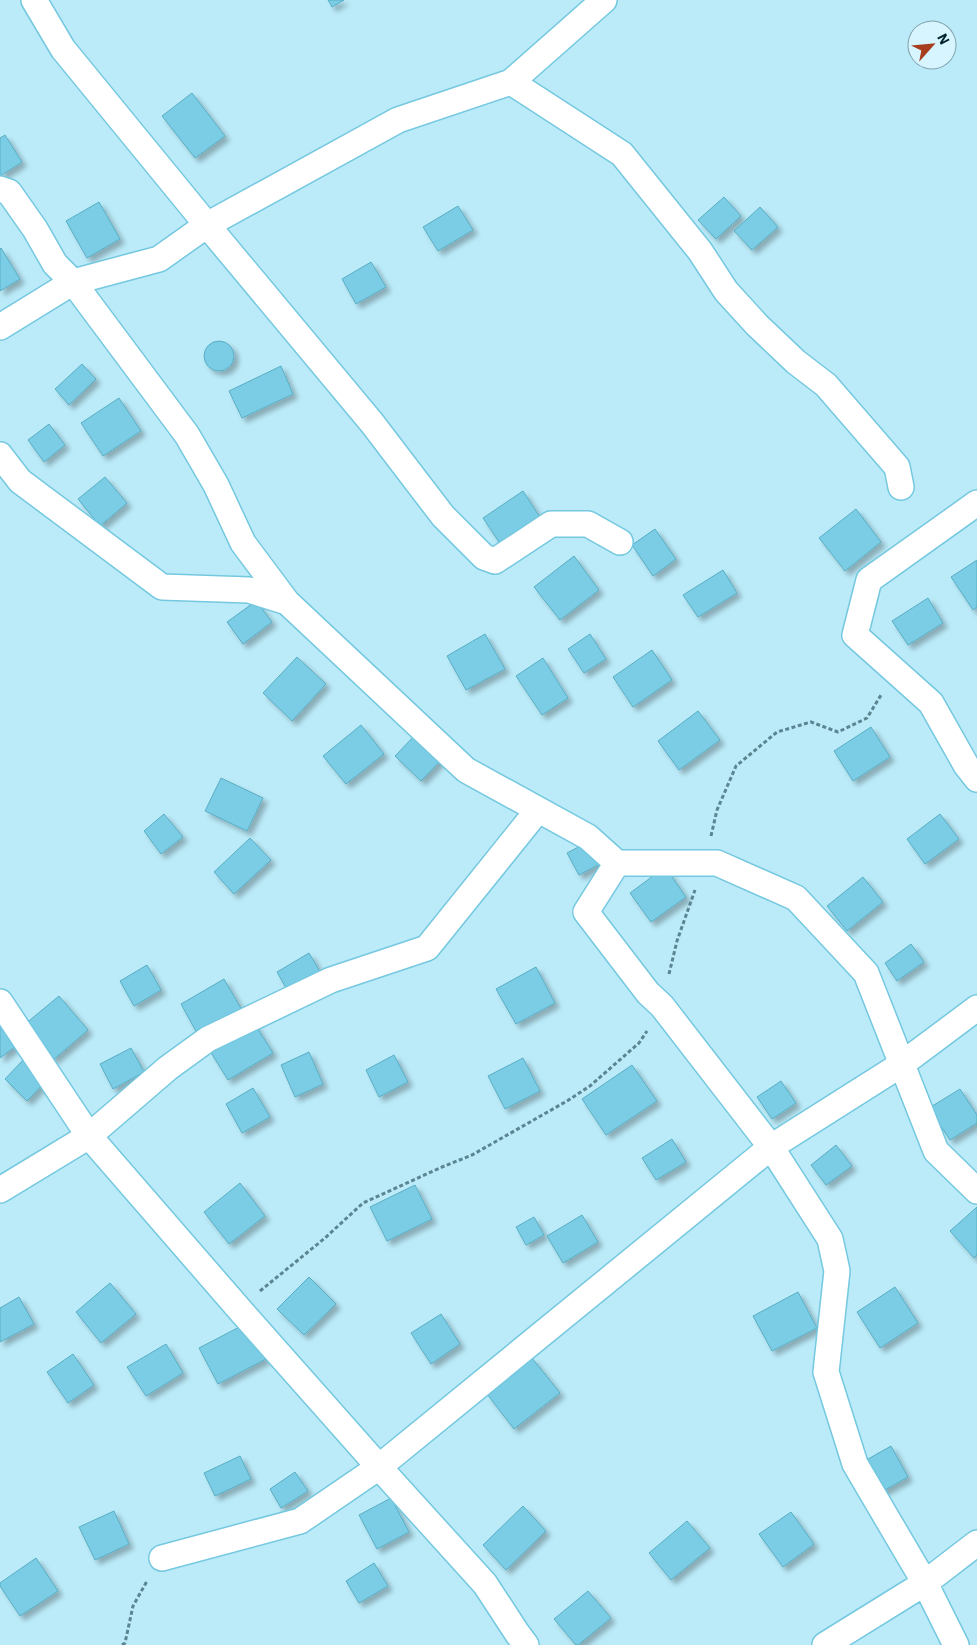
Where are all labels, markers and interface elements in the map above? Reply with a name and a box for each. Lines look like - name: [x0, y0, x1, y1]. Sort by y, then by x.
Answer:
- north arrow: [907, 20, 957, 70]
- text: N: [933, 30, 954, 48]

